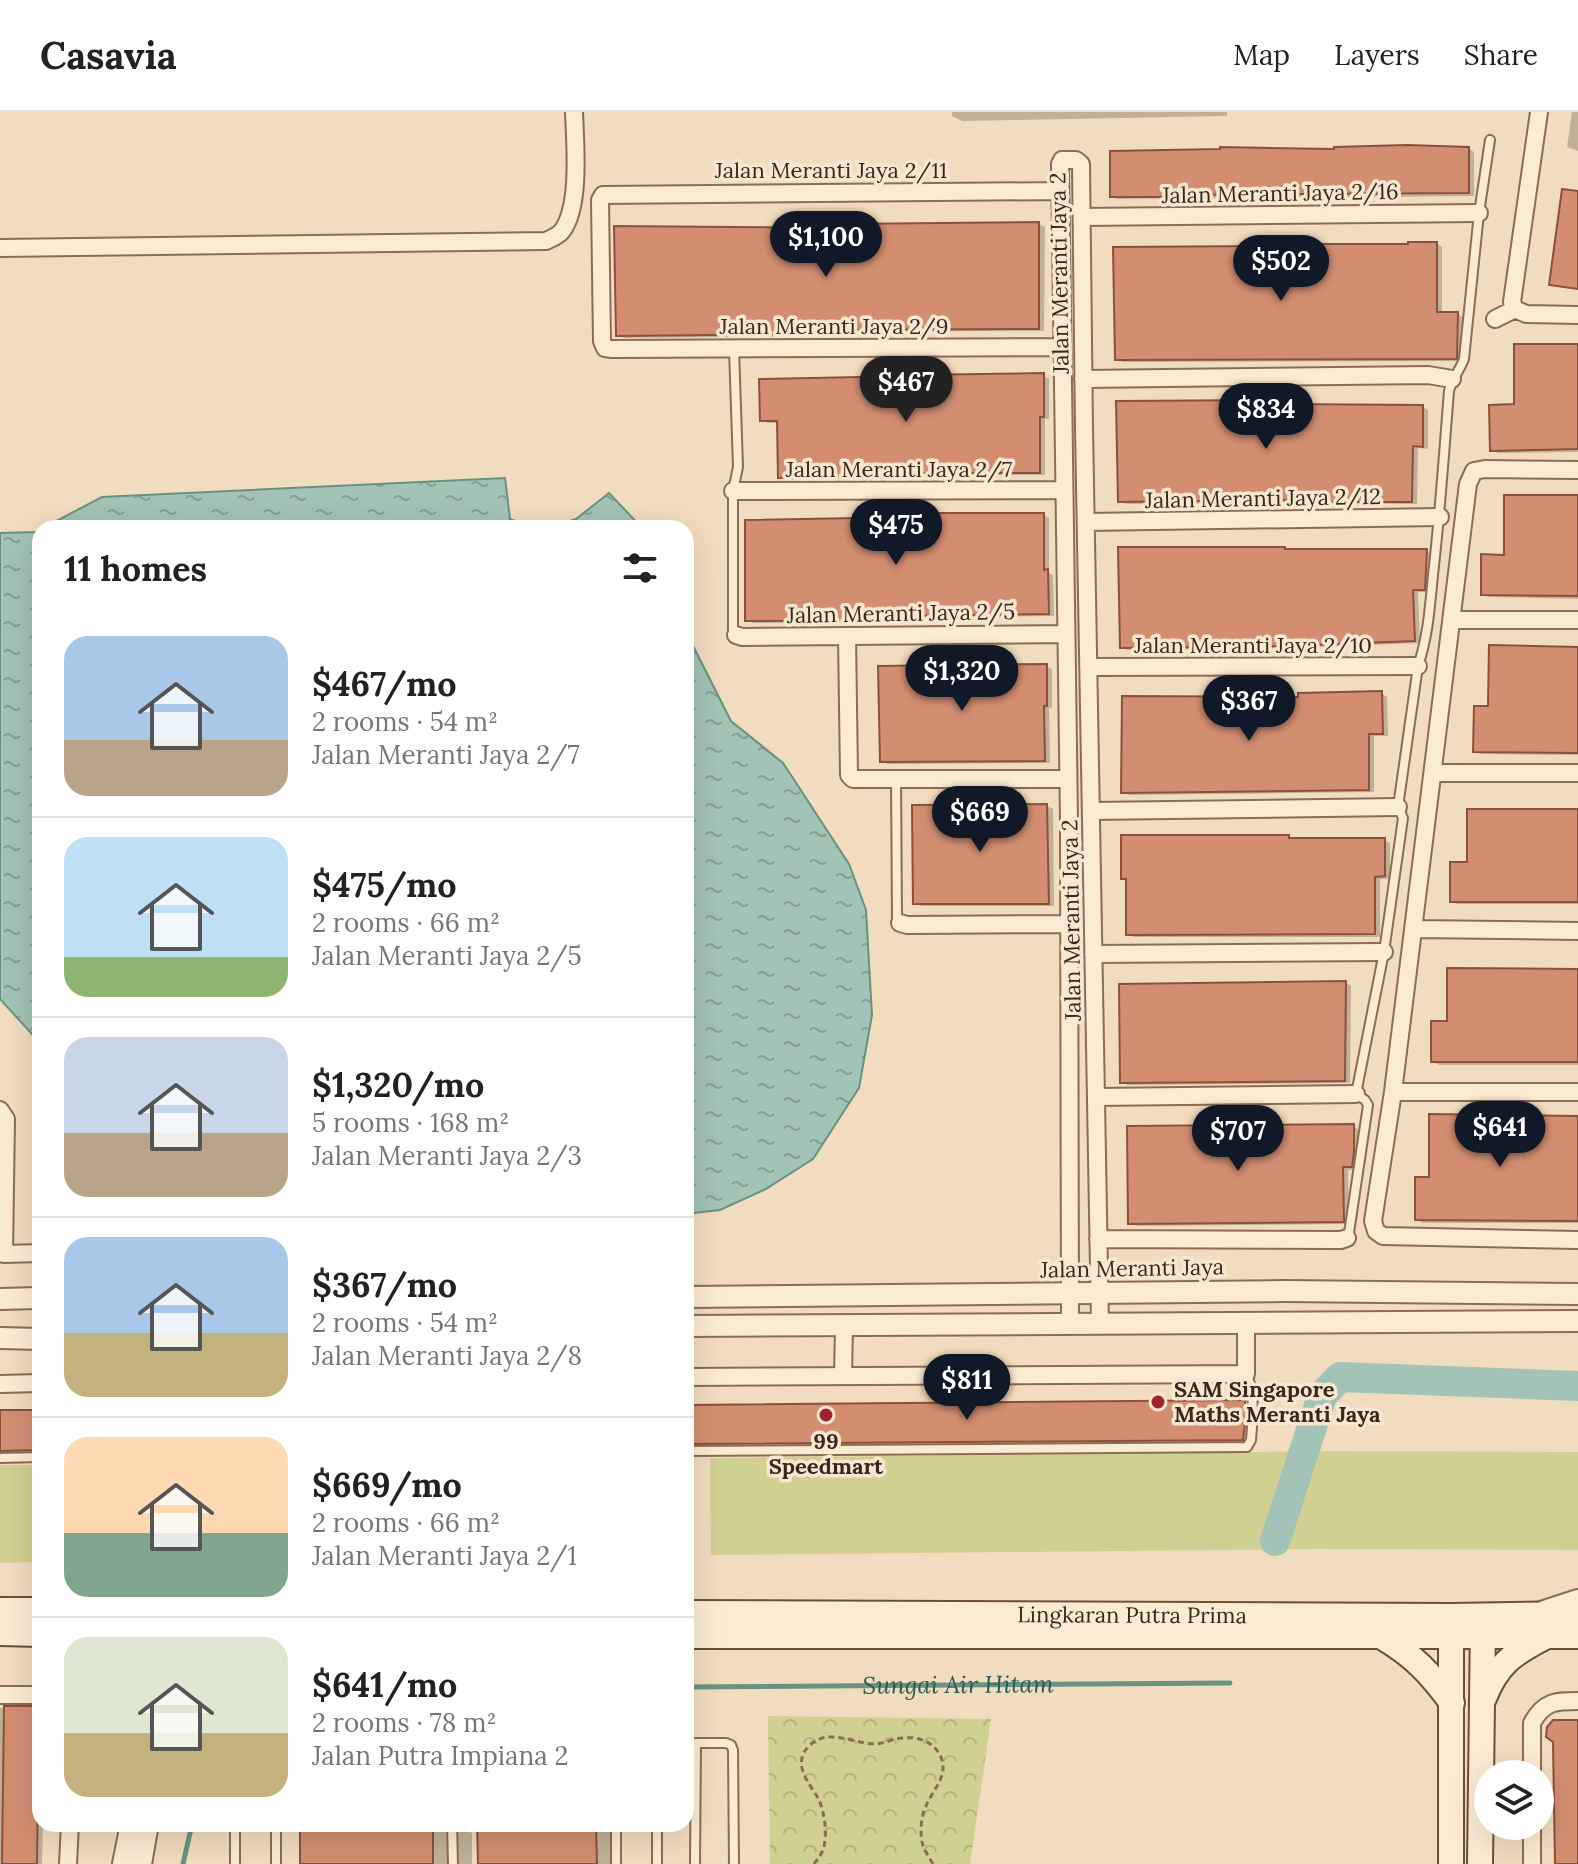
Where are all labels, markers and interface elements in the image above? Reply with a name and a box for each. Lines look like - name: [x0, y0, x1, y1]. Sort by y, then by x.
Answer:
- text: Casavia: [40, 31, 177, 79]
- text: Map: [1233, 37, 1290, 73]
- text: Layers: [1334, 37, 1420, 73]
- text: Share: [1464, 37, 1538, 73]
- street label: Jalan Meranti Jaya 2/11: [714, 156, 947, 184]
- street label: Jalan Meranti Jaya 2: [1043, 172, 1075, 375]
- street label: Jalan Meranti Jaya 2/16: [1160, 177, 1399, 209]
- pin: $1,100: [761, 211, 891, 279]
- text: $1,100: [788, 220, 864, 253]
- pin: $502: [1234, 235, 1328, 303]
- text: $502: [1251, 244, 1311, 277]
- street label: Jalan Meranti Jaya 2/9: [719, 312, 949, 340]
- pin: $467: [859, 356, 953, 424]
- text: $467: [878, 365, 934, 398]
- pin: $834: [1219, 383, 1313, 451]
- text: $834: [1237, 392, 1295, 425]
- street label: Jalan Meranti Jaya 2/7: [785, 455, 1012, 483]
- street label: Jalan Meranti Jaya 2/12: [1144, 482, 1381, 514]
- pin: $475: [849, 499, 943, 567]
- text: $475: [868, 508, 924, 541]
- icon: filters: [618, 546, 662, 590]
- text: 11 homes: [64, 547, 207, 590]
- street label: Jalan Meranti Jaya 2/5: [786, 597, 1015, 629]
- street label: Jalan Meranti Jaya 2/10: [1133, 631, 1372, 659]
- pin: $1,320: [897, 645, 1027, 713]
- text: $1,320: [923, 654, 1001, 687]
- text: $467/mo: [312, 662, 457, 705]
- icon: home: [128, 668, 224, 764]
- pin: $367: [1202, 675, 1296, 743]
- text: $367: [1221, 684, 1278, 717]
- text: 2 rooms · 54 m²: [312, 705, 498, 738]
- text: Jalan Meranti Jaya 2/7: [312, 738, 580, 771]
- pin: $669: [933, 786, 1027, 854]
- text: $669: [950, 795, 1010, 828]
- street label: Jalan Meranti Jaya 2: [1055, 819, 1087, 1022]
- text: $475/mo: [312, 863, 457, 906]
- icon: home: [128, 869, 224, 965]
- text: 2 rooms · 66 m²: [312, 906, 500, 939]
- text: Jalan Meranti Jaya 2/5: [312, 939, 582, 972]
- text: $1,320/mo: [312, 1063, 484, 1106]
- icon: home: [128, 1069, 224, 1165]
- pin: $641: [1453, 1101, 1547, 1169]
- pin: $707: [1191, 1105, 1285, 1173]
- text: 5 rooms · 168 m²: [312, 1106, 509, 1139]
- text: $641: [1472, 1110, 1528, 1143]
- text: $707: [1210, 1114, 1266, 1147]
- text: Jalan Meranti Jaya 2/3: [312, 1139, 582, 1172]
- street label: Jalan Meranti Jaya: [1039, 1252, 1224, 1284]
- text: $367/mo: [312, 1263, 457, 1306]
- icon: home: [128, 1269, 224, 1365]
- text: 2 rooms · 54 m²: [312, 1306, 498, 1339]
- text: Jalan Meranti Jaya 2/8: [312, 1339, 582, 1372]
- pin: $811: [920, 1354, 1014, 1422]
- text: $811: [941, 1363, 993, 1396]
- place label: SAM Singapore Maths Meranti Jaya: [1174, 1375, 1381, 1428]
- marker: SAM Singapore Maths Meranti Jaya: [1149, 1393, 1167, 1411]
- marker: 99 Speedmart: [817, 1406, 835, 1424]
- place label: 99 Speedmart: [769, 1427, 884, 1480]
- text: $669/mo: [312, 1463, 462, 1506]
- icon: home: [128, 1469, 224, 1565]
- text: 2 rooms · 66 m²: [312, 1506, 500, 1539]
- text: Jalan Meranti Jaya 2/1: [312, 1539, 577, 1572]
- street label: Lingkaran Putra Prima: [1017, 1600, 1247, 1629]
- text: $641/mo: [312, 1663, 457, 1706]
- water label: Sungai Air Hitam: [862, 1668, 1054, 1701]
- icon: home: [128, 1669, 224, 1765]
- text: 2 rooms · 78 m²: [312, 1706, 496, 1739]
- text: Jalan Putra Impiana 2: [312, 1739, 569, 1772]
- map controls: [1474, 1760, 1554, 1840]
- button: layers: [1474, 1760, 1554, 1840]

